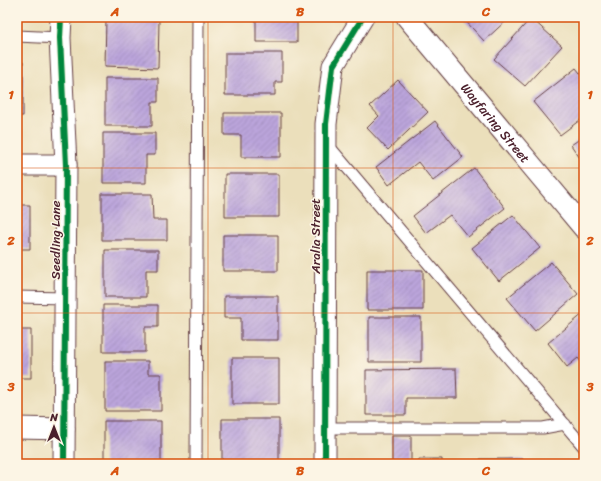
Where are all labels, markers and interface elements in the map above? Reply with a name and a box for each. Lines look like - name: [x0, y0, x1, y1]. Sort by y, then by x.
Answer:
- text: A: [110, 0, 119, 23]
- text: B: [296, 0, 305, 23]
- text: C: [481, 0, 491, 23]
- street label: Wayfaring Street: [455, 77, 537, 168]
- text: 1: [8, 83, 14, 106]
- text: 1: [587, 83, 593, 106]
- street label: Aralia Street: [304, 198, 327, 275]
- street label: Seedling Lane: [44, 200, 67, 279]
- text: 2: [6, 229, 15, 252]
- text: 2: [585, 229, 594, 252]
- text: 3: [6, 375, 15, 398]
- text: 3: [585, 375, 594, 398]
- north arrow: [34, 407, 74, 447]
- text: N: [49, 408, 58, 427]
- text: A: [110, 459, 119, 481]
- text: B: [296, 459, 305, 481]
- text: C: [481, 459, 491, 481]

